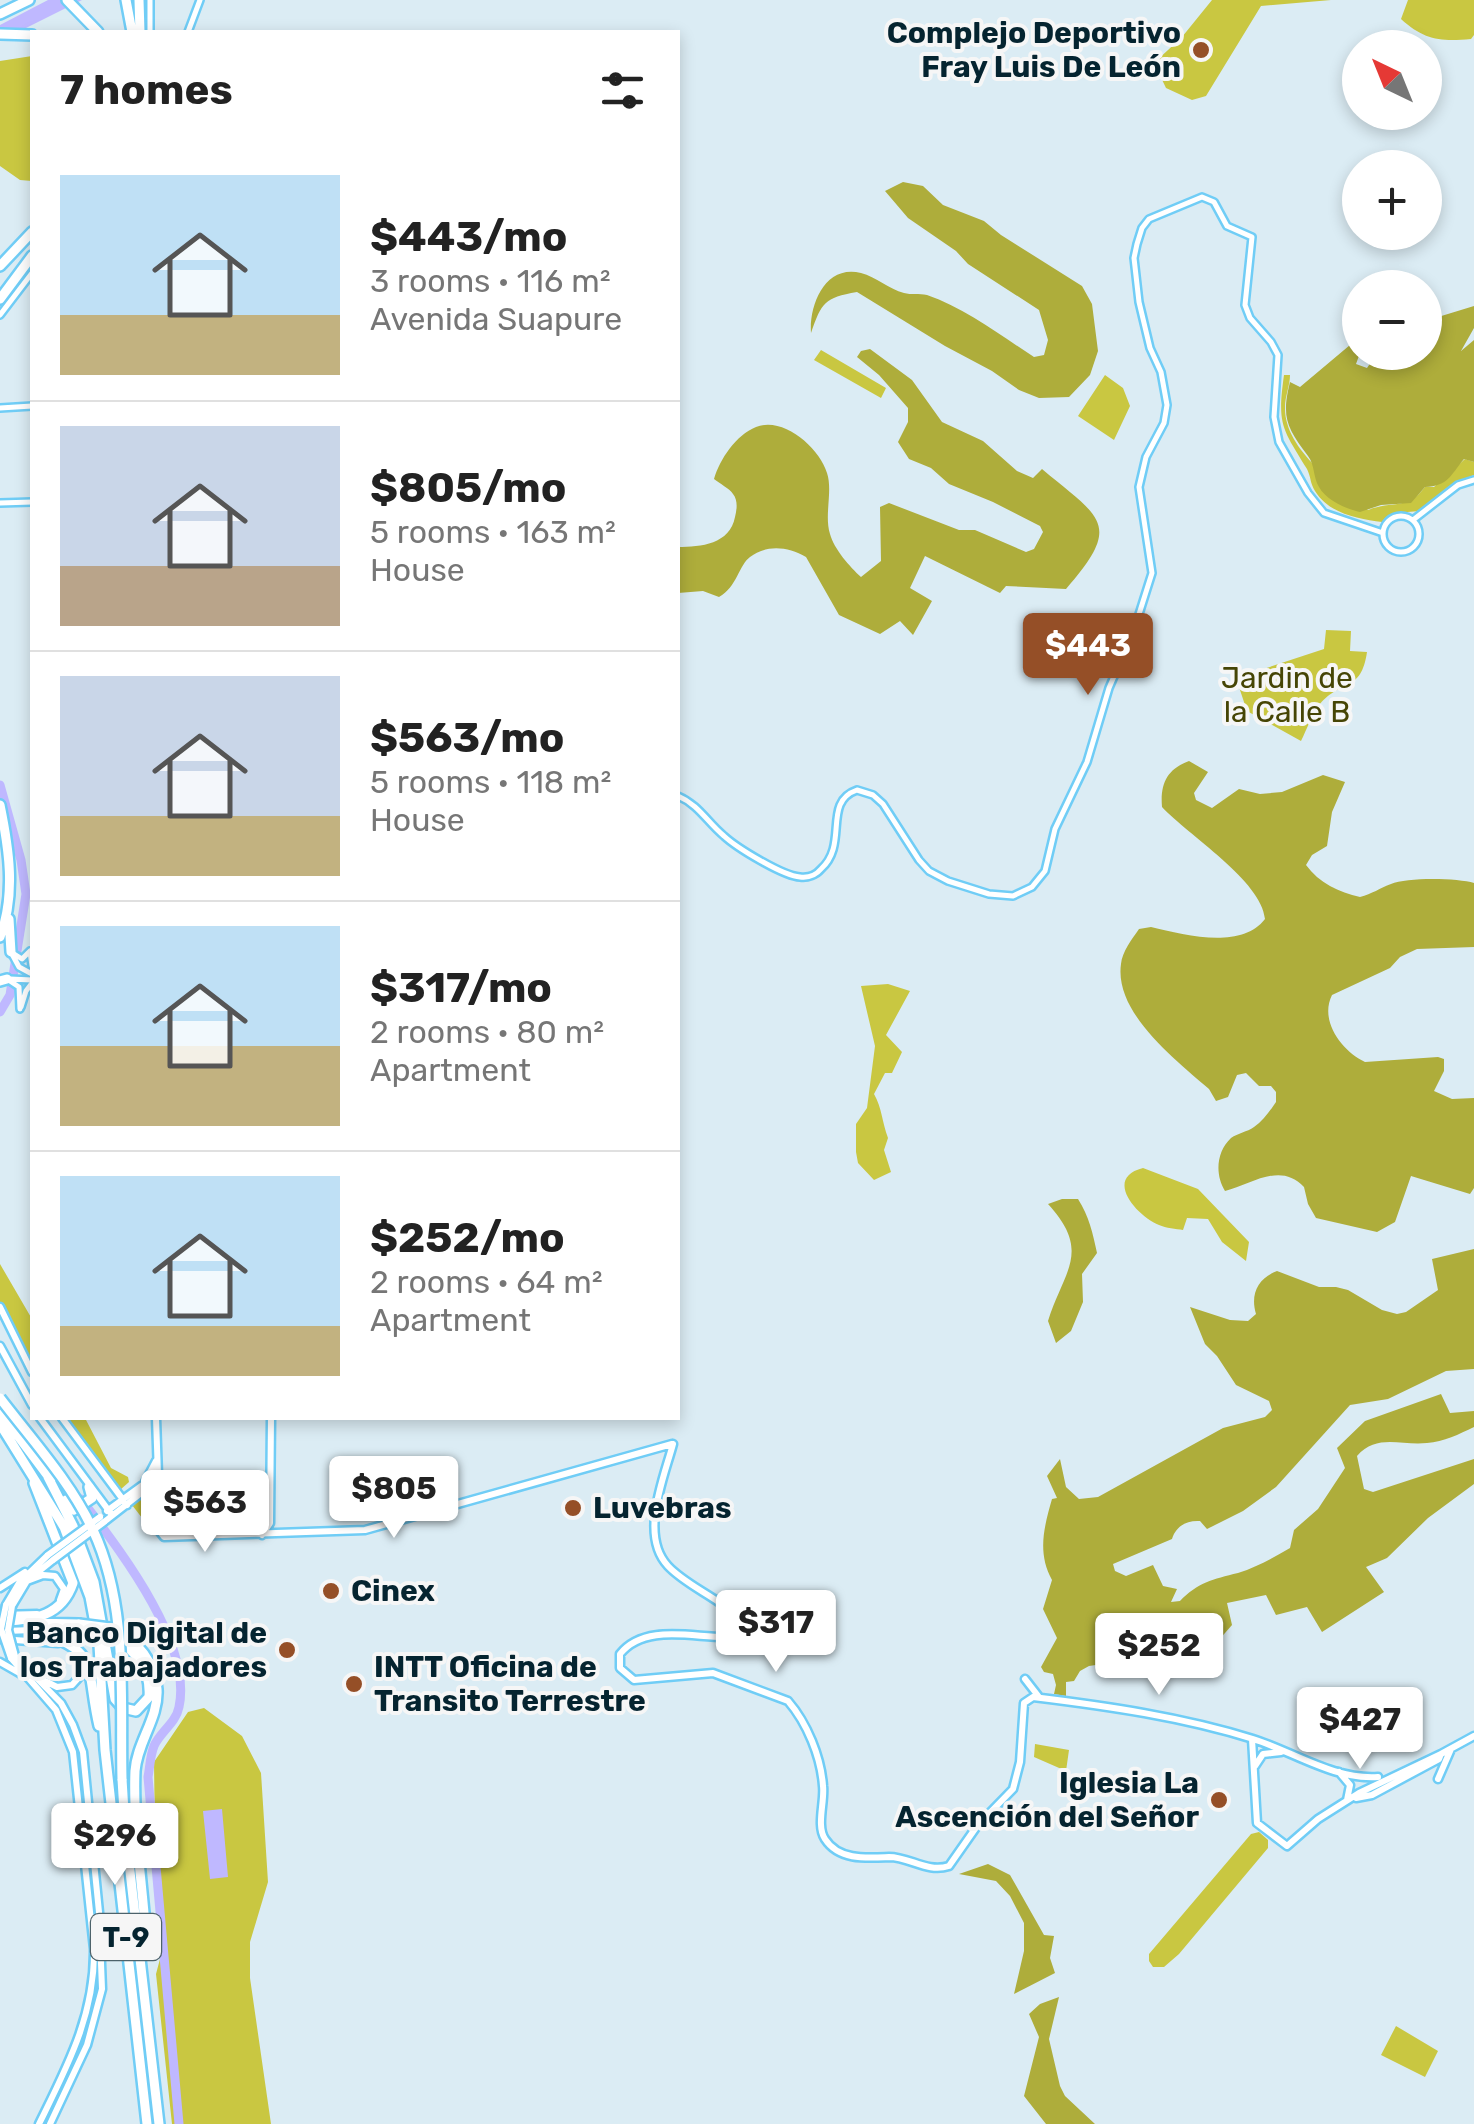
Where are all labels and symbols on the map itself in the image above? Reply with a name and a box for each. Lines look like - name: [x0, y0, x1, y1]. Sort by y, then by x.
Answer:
- place label: Complejo Deportivo Fray Luis De León: [887, 15, 1181, 85]
- north arrow: [1342, 30, 1442, 130]
- marker: Complejo Deportivo Fray Luis De León: [1190, 39, 1212, 61]
- pin: $443: [1029, 613, 1147, 698]
- park label: Jardin de la Calle B: [1221, 660, 1353, 730]
- pin: $805: [335, 1456, 453, 1541]
- pin: $563: [146, 1470, 264, 1555]
- place label: Luvebras: [593, 1490, 732, 1526]
- marker: Luvebras: [562, 1497, 584, 1519]
- place label: Cinex: [351, 1573, 435, 1609]
- marker: Cinex: [320, 1580, 342, 1602]
- pin: $317: [717, 1590, 835, 1675]
- pin: $252: [1100, 1613, 1218, 1698]
- place label: Banco Digital de los Trabajadores: [20, 1615, 267, 1685]
- marker: Banco Digital de los Trabajadores: [276, 1639, 298, 1661]
- place label: INTT Oficina de Transito Terrestre: [374, 1649, 646, 1719]
- marker: INTT Oficina de Transito Terrestre: [343, 1673, 365, 1695]
- pin: $427: [1301, 1687, 1419, 1772]
- place label: Iglesia La Ascención del Señor: [895, 1765, 1199, 1835]
- marker: Iglesia La Ascención del Señor: [1208, 1789, 1230, 1811]
- pin: $296: [56, 1803, 174, 1888]
- road number: T-9: [91, 1914, 161, 1960]

